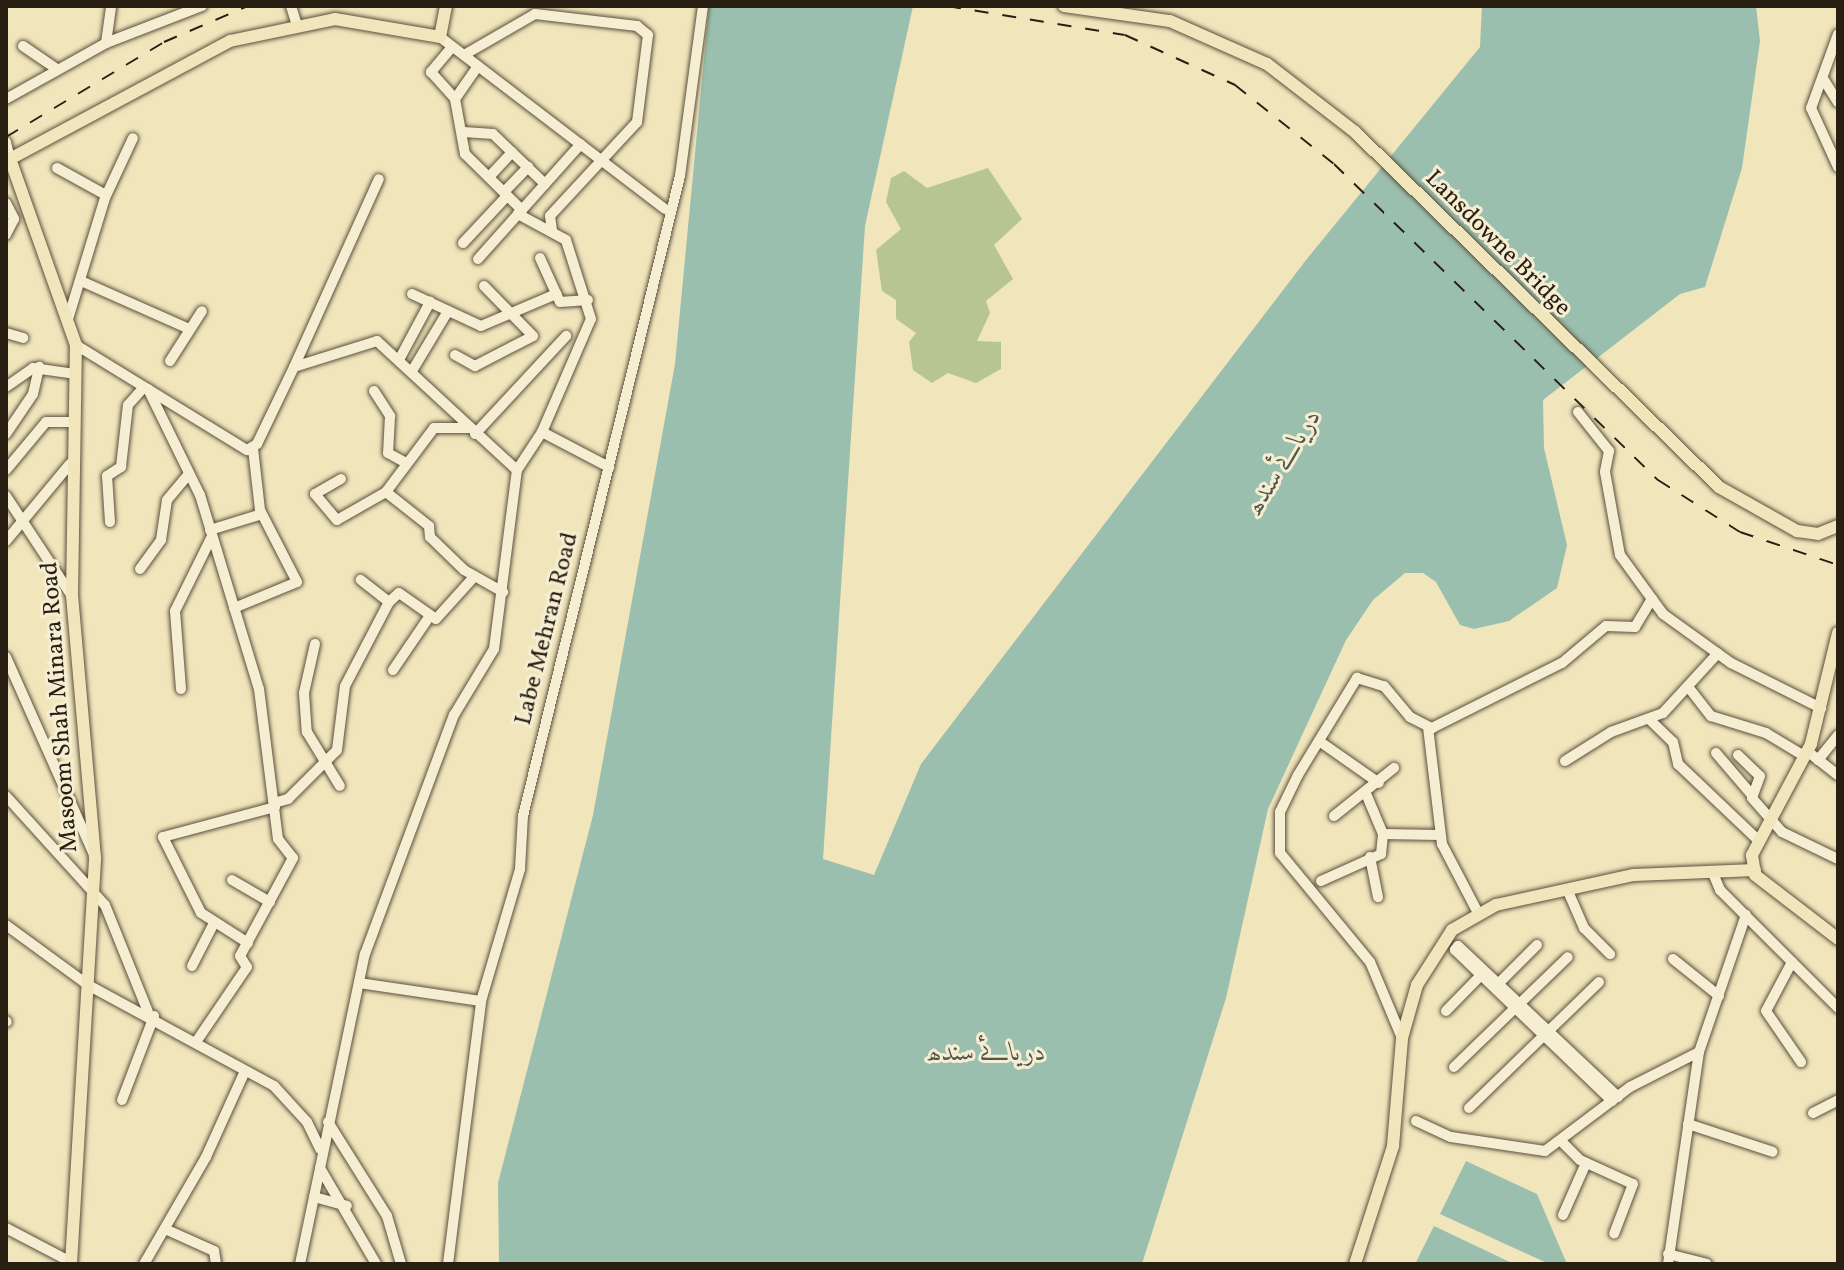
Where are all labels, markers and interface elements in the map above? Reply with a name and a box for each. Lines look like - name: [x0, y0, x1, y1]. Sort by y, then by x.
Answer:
- street label: Lansdowne Bridge: [1418, 165, 1576, 323]
- water label: دریائے سندھ: [1239, 404, 1329, 522]
- street label: Labe Mehran Road: [510, 530, 586, 728]
- street label: Masoom Shah Minara Road: [36, 561, 86, 853]
- water label: دریائے سندھ: [926, 1038, 1046, 1070]

